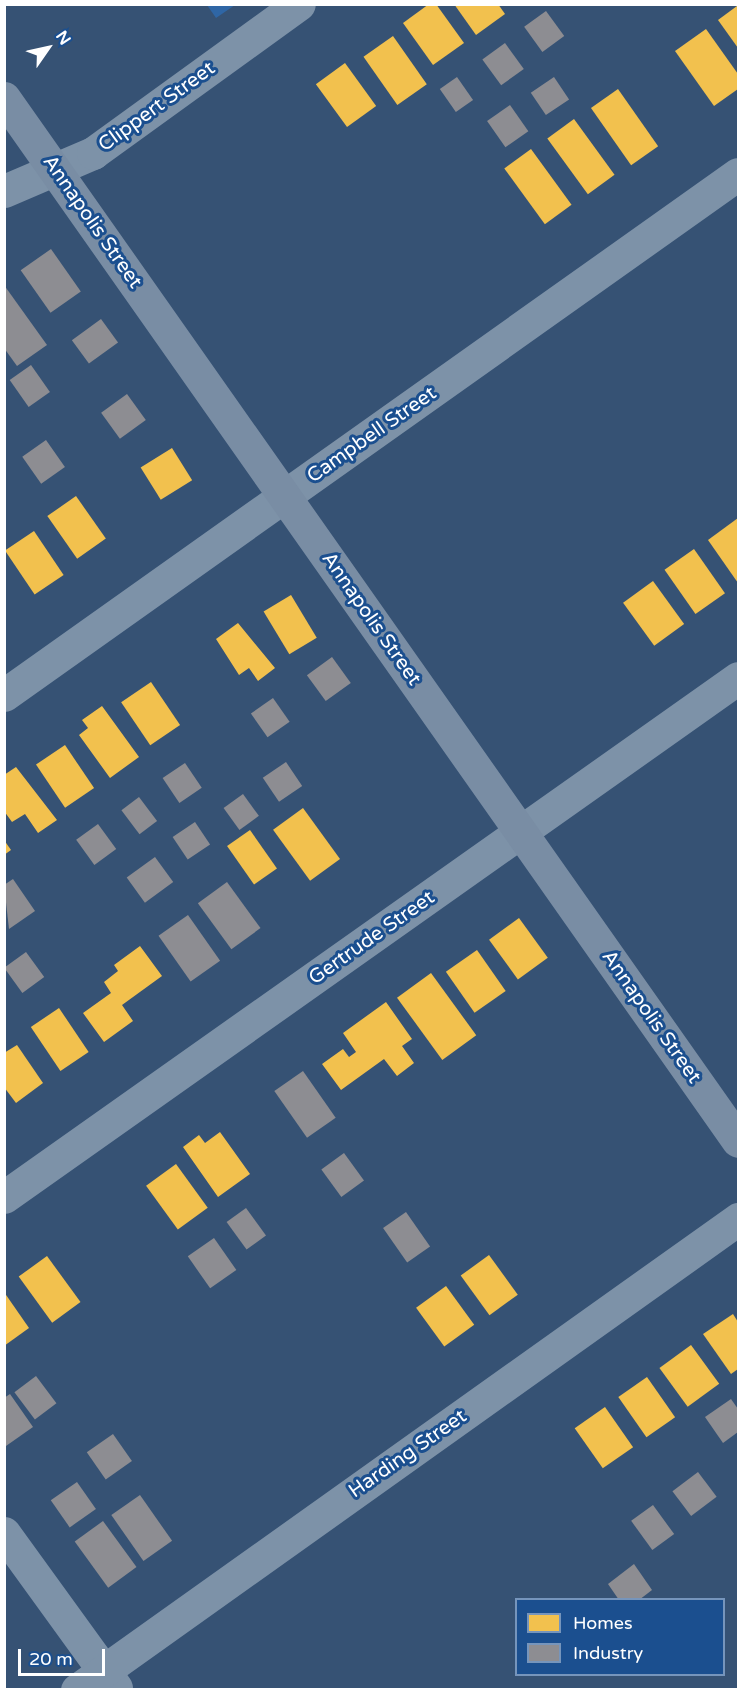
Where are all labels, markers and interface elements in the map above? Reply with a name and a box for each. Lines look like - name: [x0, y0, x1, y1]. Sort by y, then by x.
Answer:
- north arrow: [18, 18, 78, 78]
- text: N: [51, 27, 75, 49]
- street label: Clippert Street: [94, 57, 220, 157]
- street label: Annapolis Street: [37, 151, 147, 293]
- street label: Campbell Street: [303, 381, 441, 489]
- street label: Annapolis Street: [316, 548, 426, 690]
- street label: Gertrude Street: [305, 886, 439, 990]
- street label: Annapolis Street: [596, 946, 706, 1088]
- street label: Harding Street: [344, 1404, 472, 1504]
- legend: [515, 1598, 725, 1676]
- text: Homes: [573, 1612, 633, 1634]
- scale bar: [21, 1637, 108, 1675]
- text: Industry: [573, 1642, 643, 1664]
- text: 20 m: [29, 1648, 73, 1670]

